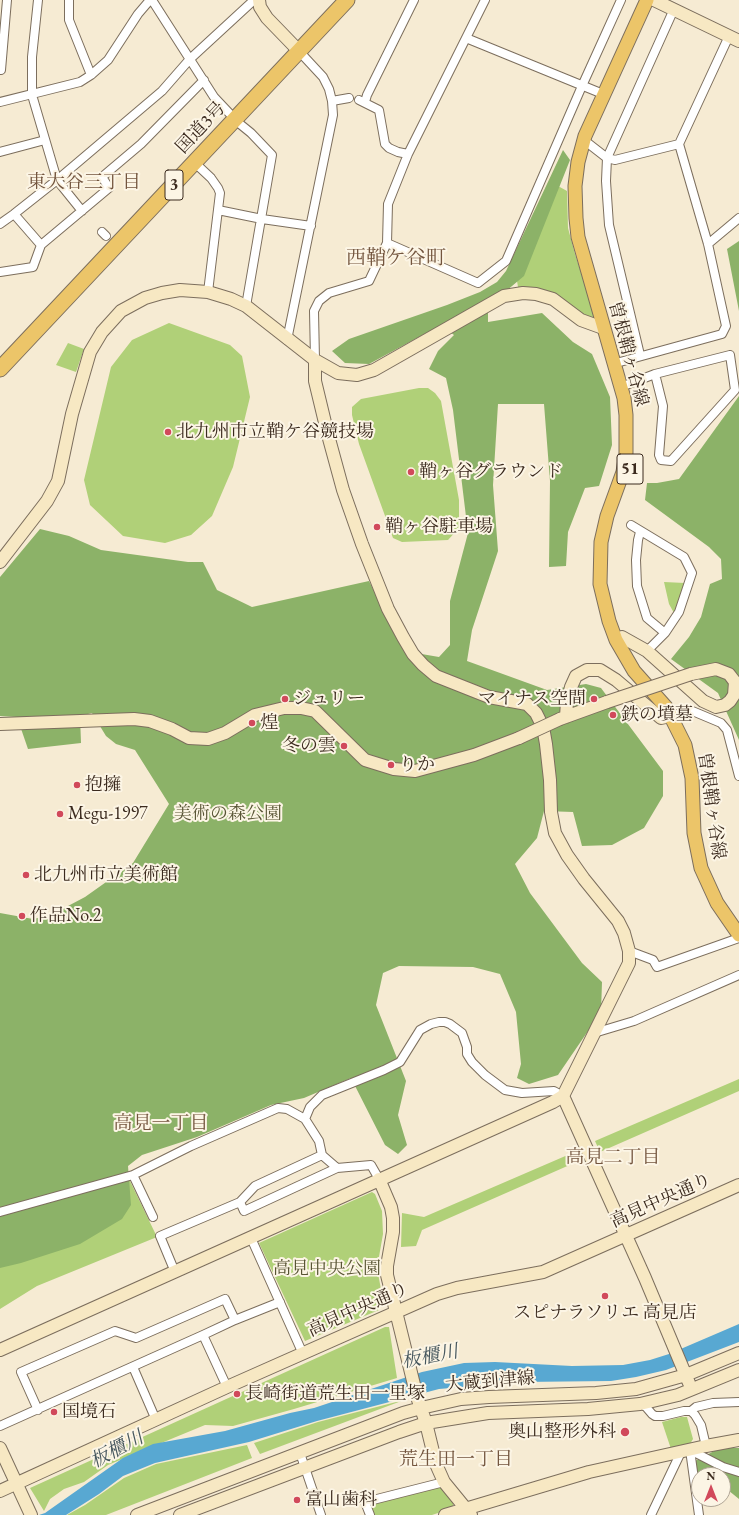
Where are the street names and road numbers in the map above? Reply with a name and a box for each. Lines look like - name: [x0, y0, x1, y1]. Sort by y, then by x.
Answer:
- street label: 国道3号: [172, 98, 230, 158]
- road number: 3: [165, 170, 183, 200]
- street label: 曽根鞘ヶ谷線: [604, 299, 652, 409]
- road number: 51: [617, 454, 643, 484]
- street label: 曽根鞘ヶ谷線: [693, 751, 729, 861]
- street label: 高見中央通り: [607, 1169, 715, 1233]
- street label: 高見中央通り: [304, 1278, 412, 1342]
- street label: 大蔵到津線: [444, 1367, 536, 1397]

